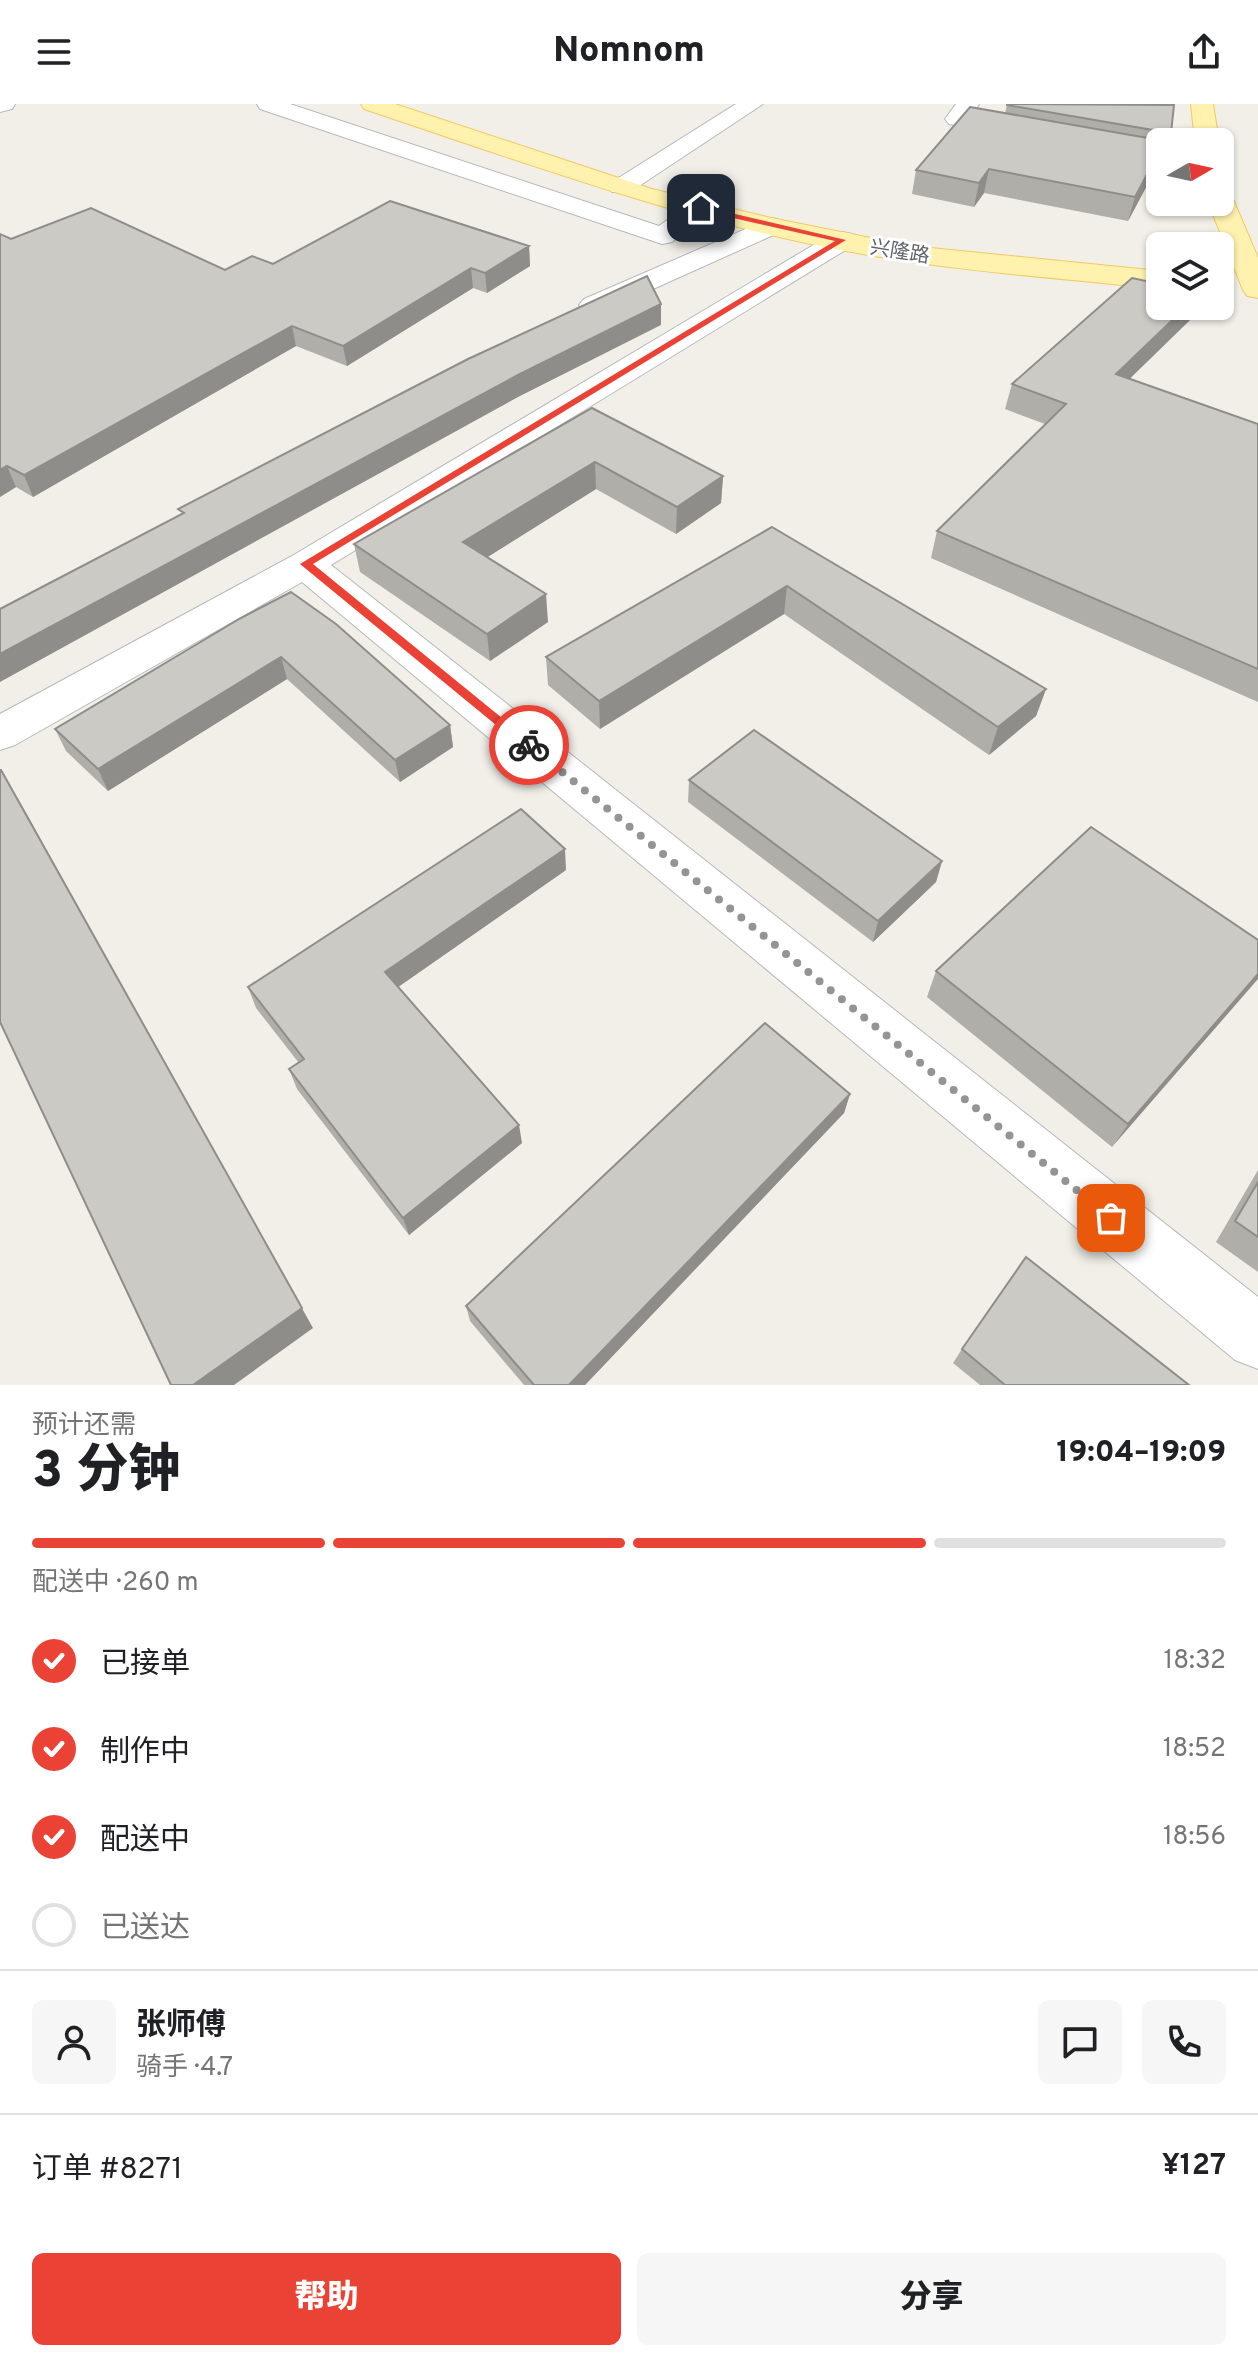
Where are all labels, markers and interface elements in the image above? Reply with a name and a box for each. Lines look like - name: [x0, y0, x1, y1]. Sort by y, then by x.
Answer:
- text: Nomnom: [553, 29, 705, 75]
- icon: menu: [32, 30, 76, 74]
- icon: share: [1182, 30, 1226, 74]
- north arrow: [1146, 128, 1234, 216]
- map controls: [1146, 128, 1234, 320]
- pin: [667, 174, 735, 242]
- icon: home: [679, 186, 723, 230]
- button: layers: [1146, 232, 1234, 320]
- street label: 兴隆路: [868, 235, 931, 271]
- courier: [489, 705, 569, 785]
- icon: bike: [507, 723, 551, 767]
- pin: [1077, 1184, 1145, 1252]
- icon: bag: [1089, 1196, 1133, 1240]
- text: 预计还需: [32, 1410, 136, 1443]
- text: 19:04–19:09: [1056, 1435, 1226, 1472]
- text: 3 分钟: [32, 1440, 180, 1506]
- text: 配送中 · 260 m: [32, 1567, 198, 1600]
- icon: check: [32, 1639, 76, 1683]
- text: 18:32: [1164, 1645, 1226, 1678]
- text: 已接单: [100, 1647, 190, 1684]
- icon: check: [32, 1727, 76, 1771]
- text: 18:52: [1163, 1733, 1226, 1766]
- text: 制作中: [100, 1735, 190, 1772]
- icon: check: [32, 1815, 76, 1859]
- text: 18:56: [1163, 1821, 1226, 1854]
- text: 配送中: [100, 1823, 190, 1860]
- text: 已送达: [100, 1911, 190, 1948]
- button: person: [32, 2000, 116, 2084]
- button: chat: [1038, 2000, 1122, 2084]
- button: phone: [1142, 2000, 1226, 2084]
- text: 张师傅: [136, 2008, 226, 2045]
- text: 骑手 · 4.7: [136, 2052, 233, 2085]
- text: ¥127: [1162, 2148, 1226, 2185]
- text: 订单 #8271: [32, 2152, 183, 2189]
- button: 帮助: [32, 2253, 621, 2345]
- button: 分享: [637, 2253, 1226, 2345]

